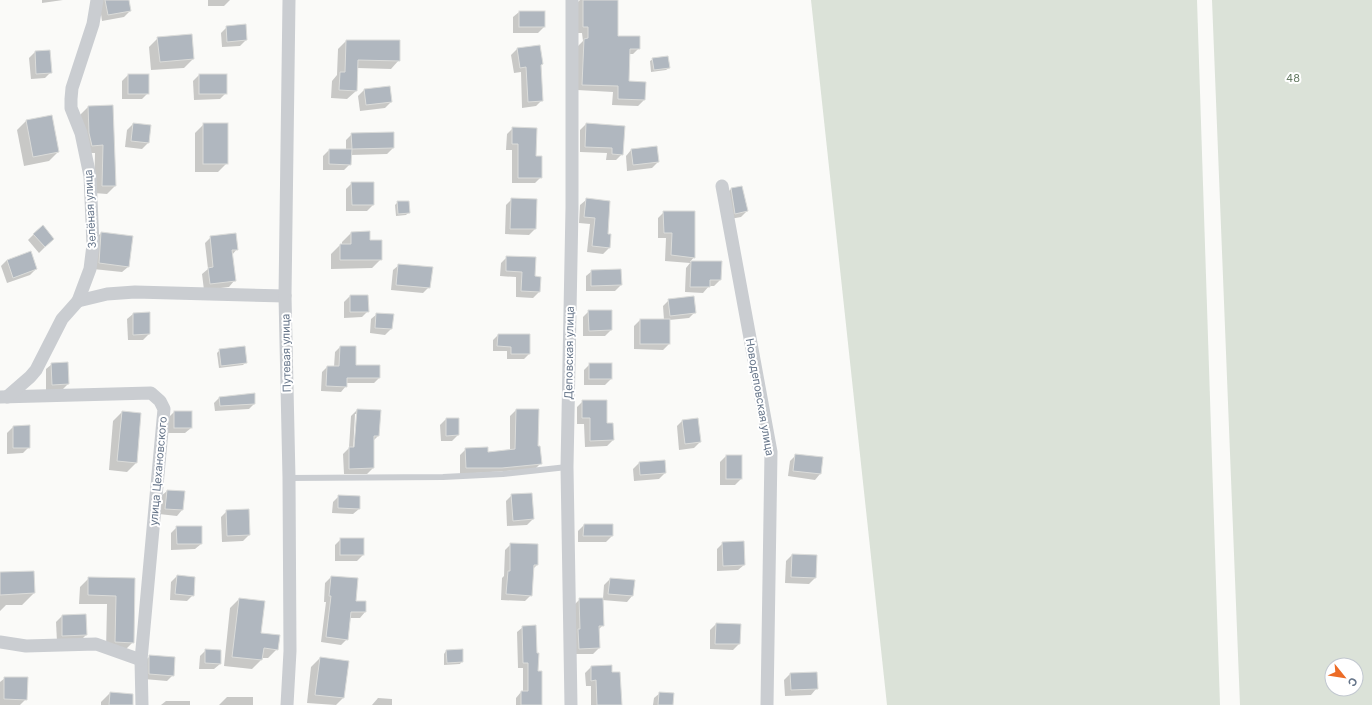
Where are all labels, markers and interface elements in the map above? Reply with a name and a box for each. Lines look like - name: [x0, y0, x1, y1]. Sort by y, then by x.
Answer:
- park label: 48: [1286, 71, 1300, 85]
- street label: Зелёная улица: [81, 169, 99, 249]
- street label: Деповская улица: [561, 306, 577, 400]
- street label: Путевая улица: [278, 313, 294, 393]
- street label: Новодеповская улица: [743, 337, 777, 457]
- street label: улица Цехановского: [146, 415, 170, 526]
- north arrow: [1324, 657, 1364, 697]
- text: С: [1345, 675, 1361, 689]

